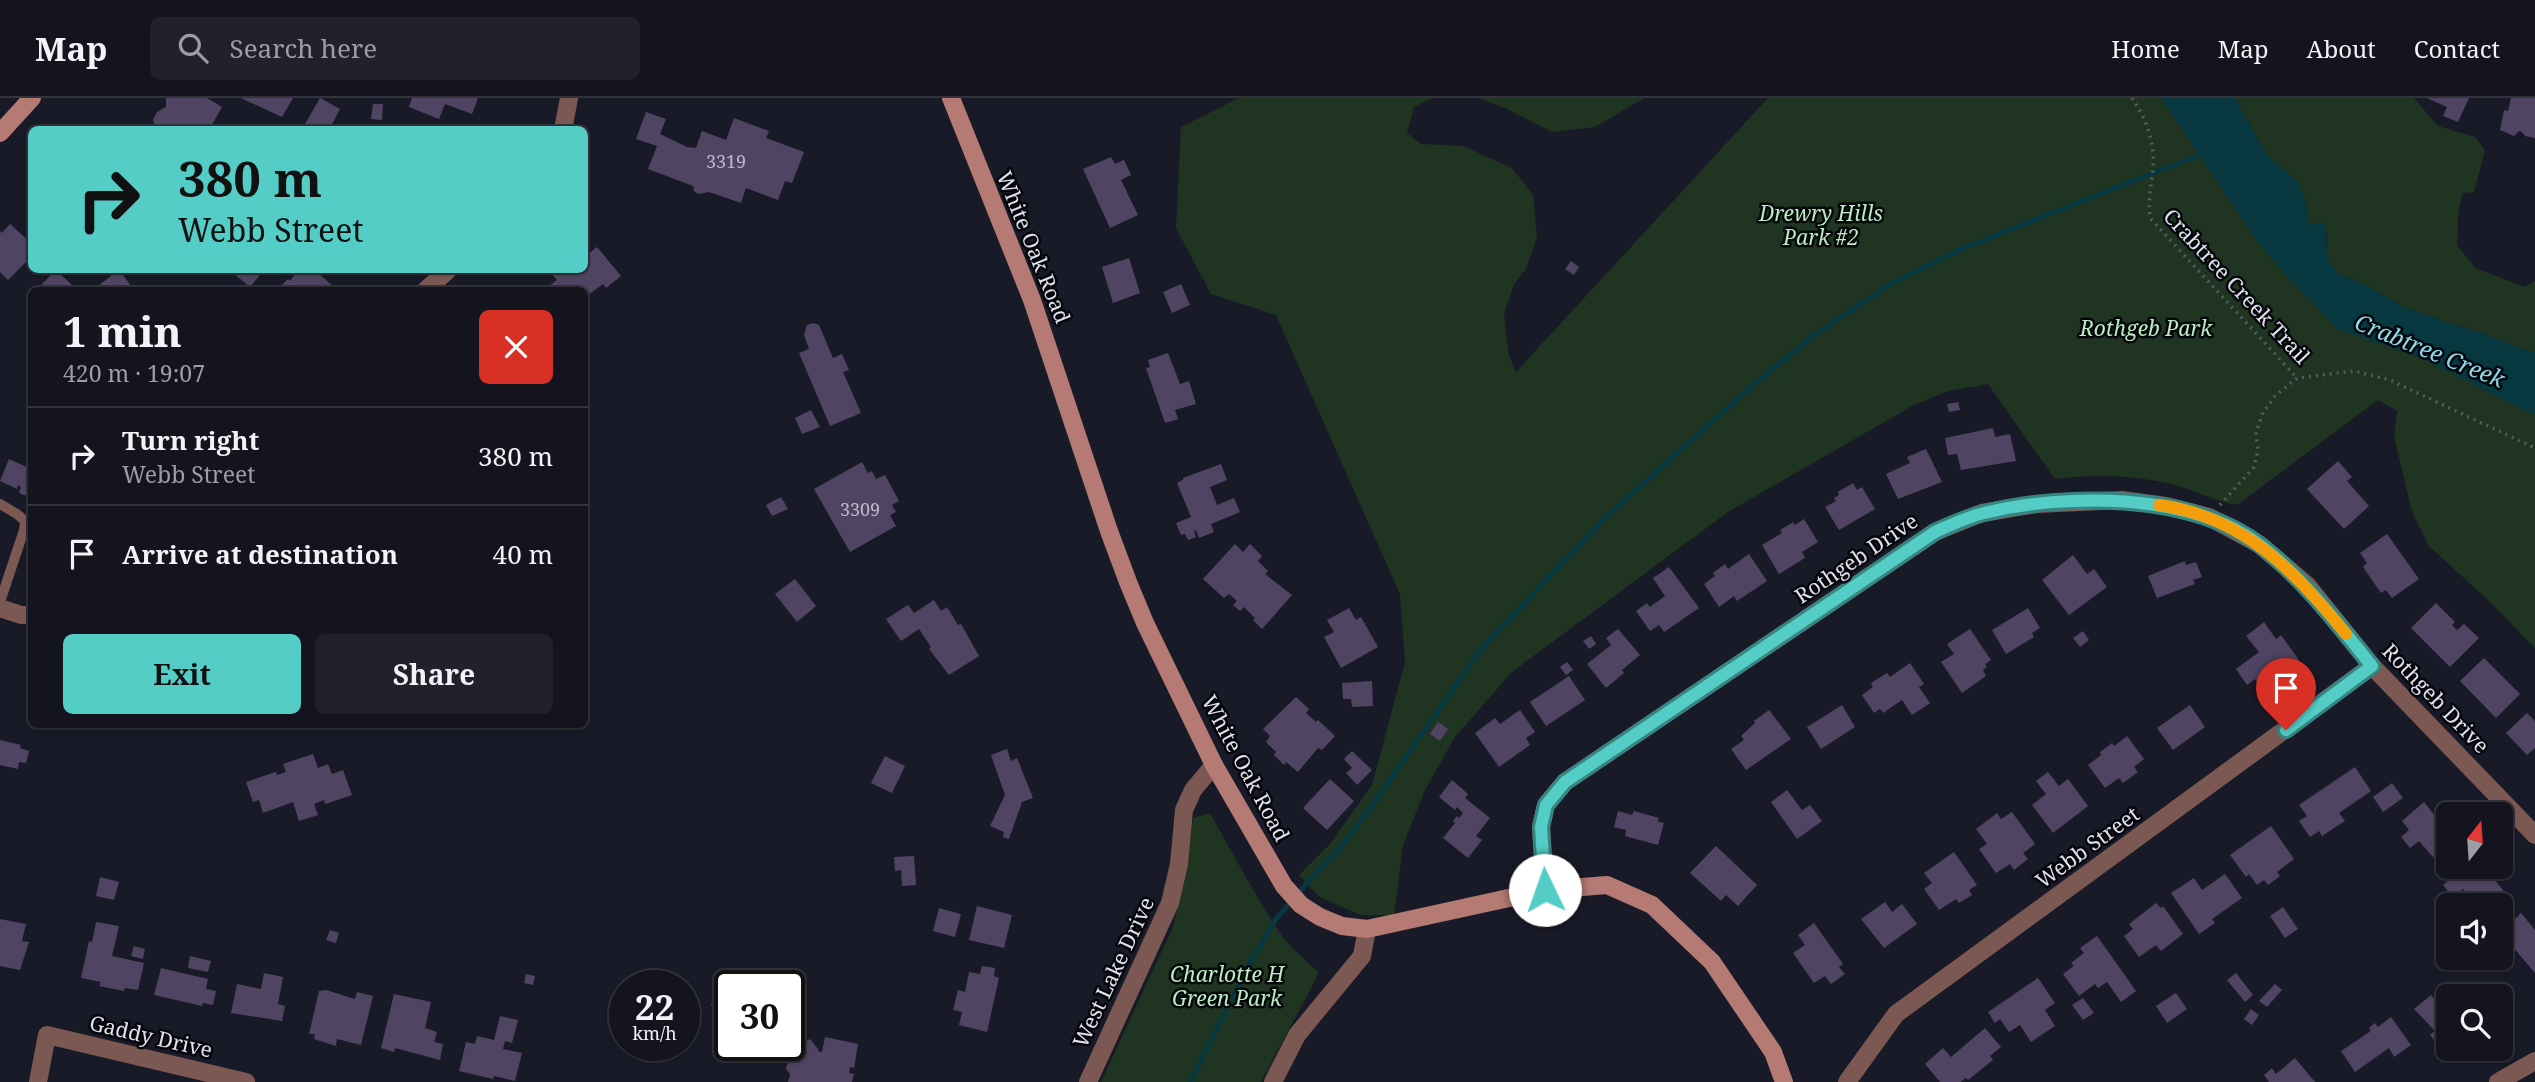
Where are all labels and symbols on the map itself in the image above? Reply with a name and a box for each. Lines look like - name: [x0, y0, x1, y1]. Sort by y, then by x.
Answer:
- house number: 3319: [706, 149, 746, 173]
- street label: White Oak Road: [991, 167, 1077, 327]
- park label: Drewry Hills Park #2: [1758, 199, 1883, 251]
- street label: Crabtree Creek Trail: [2158, 202, 2317, 370]
- water label: Crabtree Creek: [2350, 305, 2510, 395]
- park label: Rothgeb Park: [2079, 314, 2213, 342]
- house number: 3309: [840, 497, 880, 521]
- street label: Rothgeb Drive: [1789, 506, 1923, 610]
- street label: Rothgeb Drive: [2376, 637, 2496, 759]
- pin: [2256, 658, 2316, 730]
- street label: White Oak Road: [1196, 690, 1296, 846]
- street label: Webb Street: [2030, 800, 2144, 894]
- north arrow: [2436, 802, 2513, 878]
- position arrow: [1508, 853, 1582, 927]
- street label: West Lake Drive: [1066, 892, 1160, 1052]
- park label: Charlotte H Green Park: [1170, 960, 1285, 1012]
- speed limit sign: 30: [714, 970, 805, 1061]
- street label: Gaddy Drive: [87, 1008, 215, 1064]

